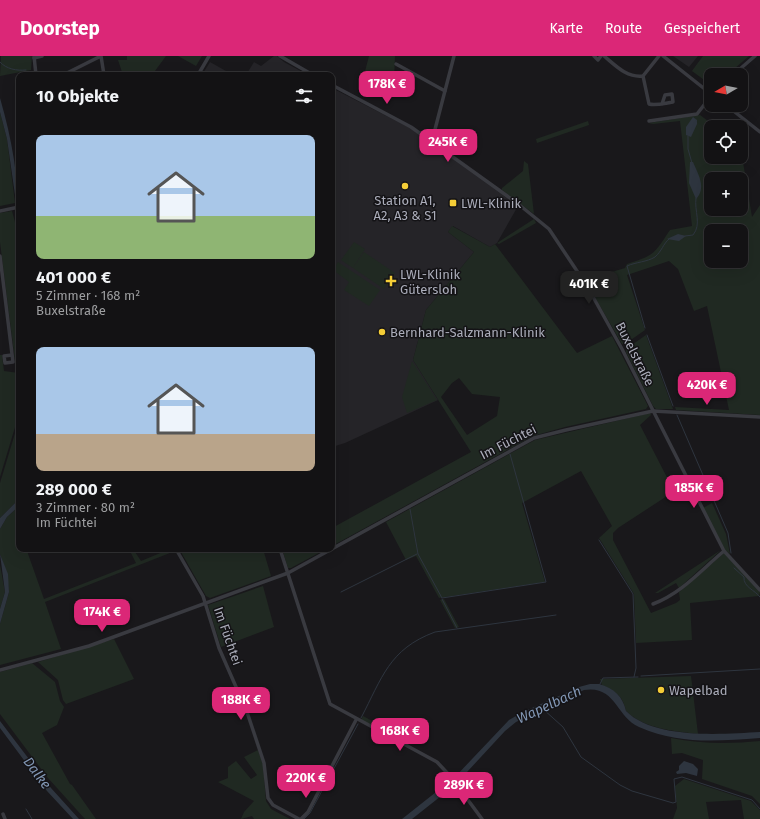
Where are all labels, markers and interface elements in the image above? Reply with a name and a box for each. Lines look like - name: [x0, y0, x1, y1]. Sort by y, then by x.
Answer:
- text: Doorstep: [20, 17, 100, 40]
- text: Karte: [549, 20, 583, 37]
- text: Route: [605, 20, 642, 37]
- text: Gespeichert: [664, 20, 740, 37]
- north arrow: [704, 68, 748, 112]
- map controls: [704, 68, 748, 268]
- pin: 178K €: [354, 71, 420, 105]
- text: 178K €: [368, 76, 406, 91]
- icon: filters: [293, 85, 315, 107]
- text: 10 Objekte: [36, 86, 119, 107]
- button: locate: [704, 120, 748, 164]
- pin: 245K €: [415, 129, 481, 163]
- text: 245K €: [428, 134, 468, 149]
- icon: home: [140, 161, 212, 233]
- button: +: [704, 172, 748, 216]
- marker: Station A1, A2, A3 & S1: [400, 181, 410, 191]
- place label: Station A1, A2, A3 & S1: [373, 193, 437, 223]
- place label: LWL-Klinik: [461, 196, 522, 211]
- marker: LWL-Klinik: [448, 198, 458, 208]
- button: −: [704, 224, 748, 268]
- text: 401 000 €: [36, 267, 111, 288]
- place label: LWL-Klinik Gütersloh: [400, 267, 461, 297]
- pin: 401K €: [556, 271, 622, 305]
- marker: LWL-Klinik Gütersloh: [385, 275, 397, 287]
- text: 401K €: [569, 276, 609, 291]
- text: 5 Zimmer · 168 m²: [36, 288, 140, 303]
- text: Buxelstraße: [36, 303, 106, 318]
- street label: Buxelstraße: [612, 320, 658, 388]
- place label: Bernhard-Salzmann-Klinik: [390, 325, 545, 340]
- marker: Bernhard-Salzmann-Klinik: [377, 327, 387, 337]
- pin: 420K €: [674, 372, 740, 406]
- icon: home: [140, 373, 212, 445]
- text: 420K €: [687, 377, 727, 392]
- street label: Im Füchtei: [477, 421, 539, 463]
- pin: 185K €: [661, 475, 727, 509]
- text: 289 000 €: [36, 479, 112, 500]
- text: 185K €: [674, 480, 714, 495]
- text: 3 Zimmer · 80 m²: [36, 500, 135, 515]
- text: Im Füchtei: [36, 515, 97, 530]
- pin: 174K €: [69, 599, 135, 633]
- text: 174K €: [83, 604, 121, 619]
- street label: Im Füchtei: [211, 605, 245, 667]
- water label: Wapelbach: [514, 683, 584, 727]
- place label: Wapelbad: [669, 683, 727, 698]
- marker: Wapelbad: [656, 685, 666, 695]
- pin: 188K €: [208, 687, 274, 721]
- text: 188K €: [221, 692, 261, 707]
- pin: 168K €: [367, 718, 433, 752]
- text: 168K €: [380, 723, 420, 738]
- water label: Dalke: [19, 754, 55, 792]
- pin: 220K €: [273, 765, 339, 799]
- text: 220K €: [286, 770, 326, 785]
- pin: 289K €: [431, 772, 497, 806]
- text: 289K €: [444, 777, 484, 792]

